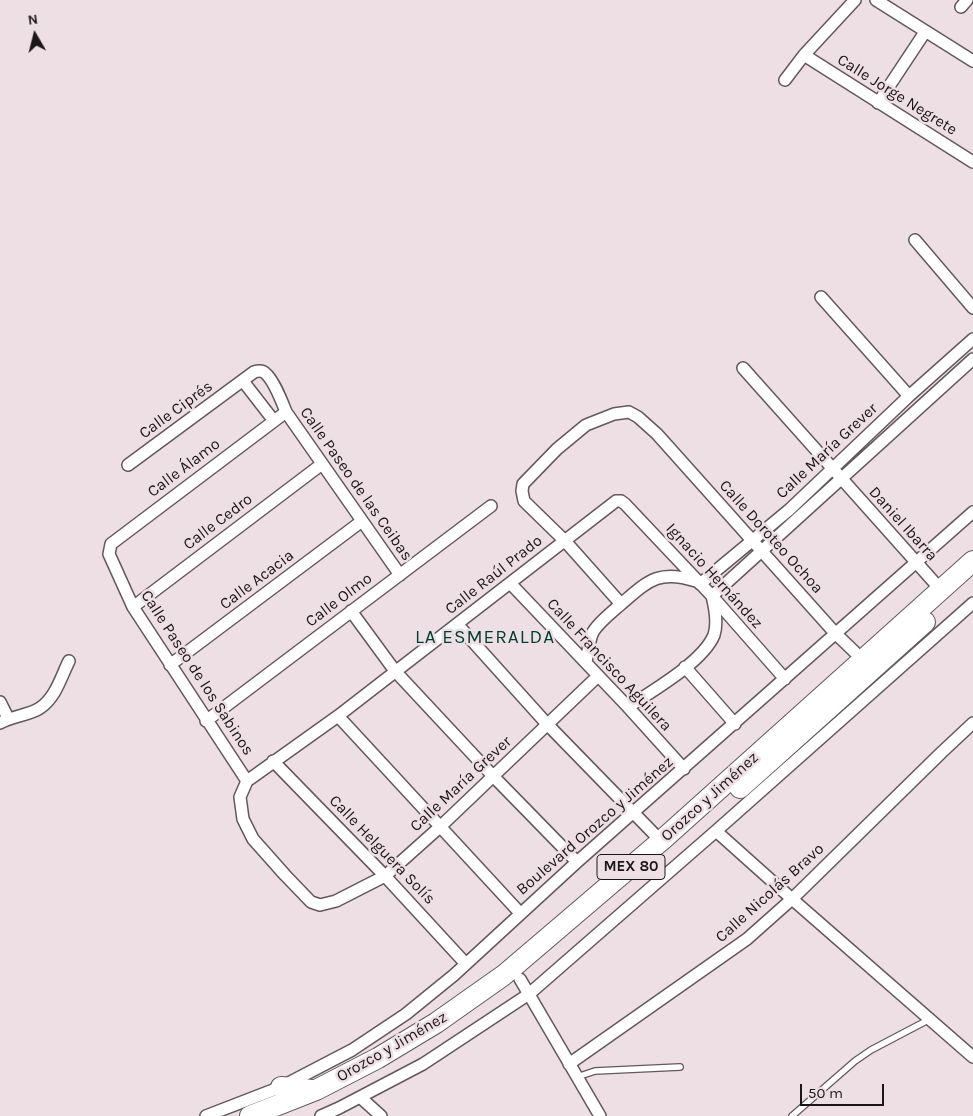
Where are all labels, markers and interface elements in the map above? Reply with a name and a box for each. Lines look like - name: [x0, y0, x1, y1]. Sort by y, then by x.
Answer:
- north arrow: [10, 10, 60, 60]
- text: N: [27, 11, 39, 29]
- street label: Calle Jorge Negrete: [833, 50, 961, 140]
- street label: Calle Ciprés: [136, 377, 216, 443]
- street label: Calle María Grever: [772, 399, 882, 503]
- street label: Calle Paseo de las Ceibas: [296, 404, 416, 564]
- street label: Calle Álamo: [144, 435, 224, 501]
- street label: Calle Doroteo Ochoa: [715, 476, 827, 598]
- street label: Daniel Ibarra: [865, 483, 941, 565]
- street label: Calle Cedro: [180, 490, 256, 554]
- street label: Ignacio Hernández: [661, 519, 767, 633]
- street label: Calle Raúl Prado: [442, 531, 546, 619]
- street label: Calle Acacia: [216, 546, 298, 614]
- street label: Calle Olmo: [302, 569, 376, 631]
- street label: Calle Paseo de los Sabinos: [136, 587, 258, 759]
- street label: Calle Francisco Aguilera: [543, 595, 675, 735]
- district label: LA ESMERALDA: [413, 627, 557, 649]
- street label: Calle María Grever: [406, 732, 516, 836]
- street label: Orozco y Jiménez: [657, 748, 763, 846]
- street label: Boulevard Orozco y Jiménez: [513, 753, 677, 899]
- street label: Calle Helguera Solís: [325, 791, 439, 909]
- street label: Calle Nicolás Bravo: [712, 839, 828, 947]
- road number: MEX 80: [597, 854, 665, 880]
- street label: Orozco y Jiménez: [333, 1008, 451, 1086]
- scale bar: [803, 1074, 887, 1106]
- text: 50 m: [808, 1084, 843, 1102]

